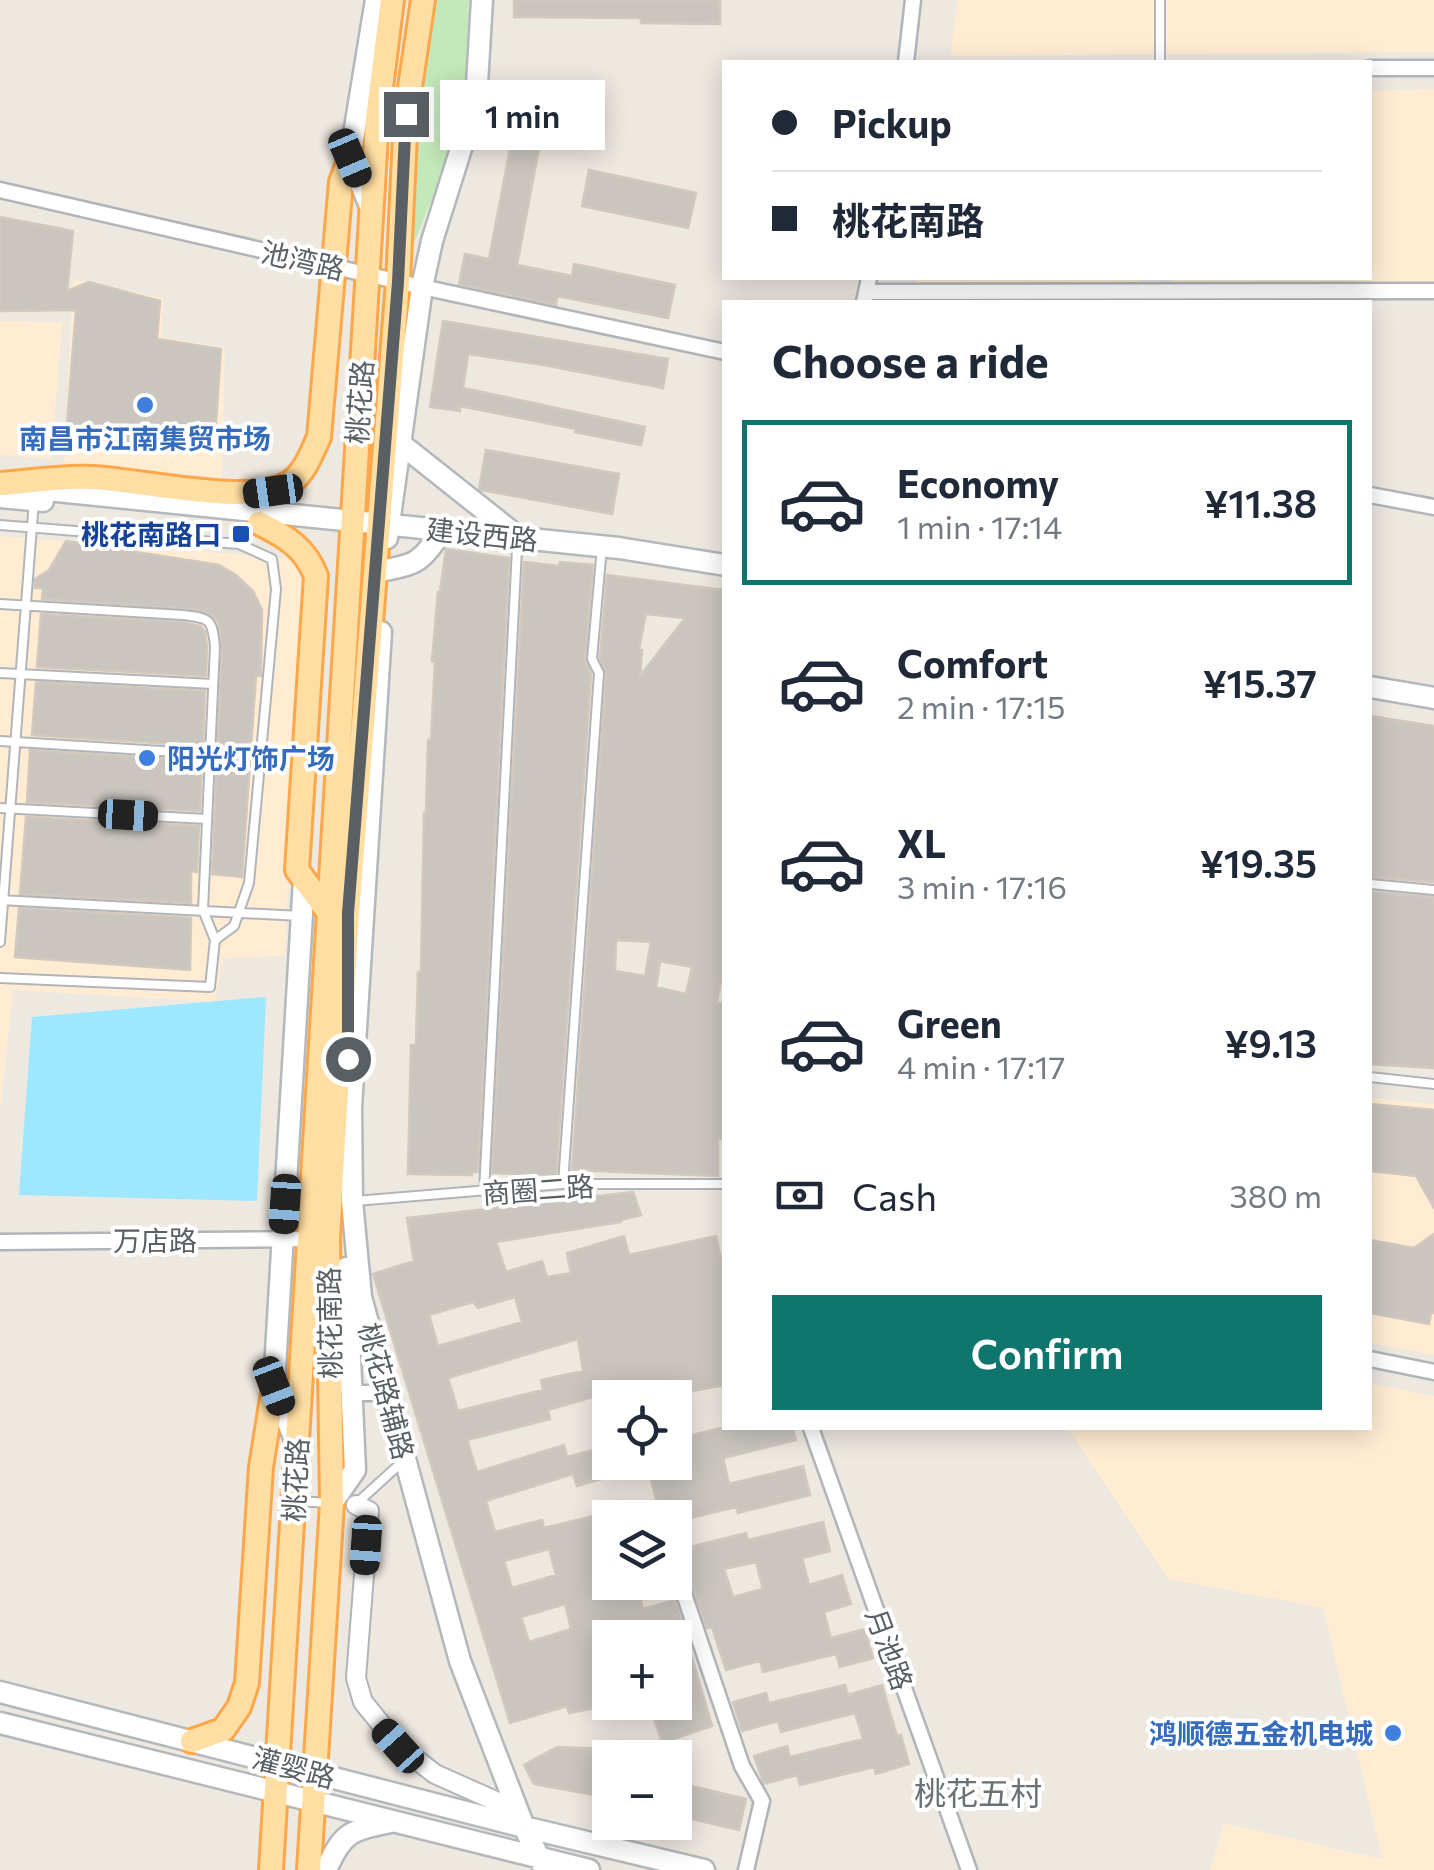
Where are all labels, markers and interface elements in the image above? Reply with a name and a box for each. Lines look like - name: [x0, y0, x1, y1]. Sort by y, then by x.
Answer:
- callout: 1 min: [441, 79, 606, 149]
- route end: [384, 92, 429, 137]
- text: 1 min: [485, 95, 560, 135]
- text: Pickup: [832, 99, 952, 146]
- car: [324, 125, 376, 191]
- text: 桃花南路: [832, 196, 984, 243]
- street label: 池湾路: [258, 234, 348, 286]
- text: Choose a ride: [772, 332, 1049, 387]
- street label: 桃花路: [339, 359, 379, 445]
- marker: 南昌市江南集贸市场: [134, 394, 156, 416]
- place label: 南昌市江南集贸市场: [19, 421, 271, 455]
- icon: car: [777, 458, 867, 548]
- text: Economy: [897, 459, 1059, 506]
- car: [241, 472, 305, 510]
- text: ¥11.38: [1204, 479, 1317, 526]
- text: 1 min · 17:14: [897, 506, 1062, 546]
- street label: 建设西路: [425, 511, 539, 557]
- place label: 桃花南路口: [81, 517, 221, 551]
- marker: 桃花南路口: [230, 523, 252, 545]
- icon: car: [777, 638, 867, 728]
- text: Comfort: [897, 639, 1048, 686]
- text: ¥15.37: [1203, 659, 1317, 706]
- text: 2 min · 17:15: [897, 686, 1065, 726]
- place label: 阳光灯饰广场: [167, 741, 335, 775]
- marker: 阳光灯饰广场: [136, 747, 158, 769]
- car: [97, 798, 159, 832]
- icon: car: [777, 818, 867, 908]
- text: XL: [897, 819, 946, 866]
- text: ¥19.35: [1200, 839, 1317, 886]
- text: 3 min · 17:16: [897, 866, 1067, 906]
- icon: car: [777, 998, 867, 1088]
- text: Green: [897, 999, 1002, 1046]
- text: ¥9.13: [1225, 1019, 1317, 1066]
- route start: [326, 1037, 371, 1082]
- text: 4 min · 17:17: [897, 1046, 1065, 1086]
- street label: 商圈二路: [481, 1168, 595, 1210]
- icon: cash: [772, 1168, 827, 1223]
- text: Cash: [852, 1172, 937, 1219]
- car: [268, 1173, 302, 1235]
- text: 380 m: [1229, 1175, 1322, 1215]
- street label: 万店路: [113, 1223, 197, 1257]
- street label: 桃花南路: [311, 1267, 347, 1379]
- button: Confirm: [772, 1295, 1322, 1410]
- street label: 桃花路辅路: [352, 1319, 422, 1463]
- car: [249, 1353, 299, 1419]
- map controls: [592, 1380, 692, 1840]
- button: locate: [592, 1380, 692, 1480]
- street label: 桃花路: [276, 1437, 314, 1523]
- button: layers: [592, 1500, 692, 1600]
- car: [349, 1514, 383, 1576]
- street label: 月池路: [860, 1604, 920, 1694]
- button: +: [592, 1620, 692, 1720]
- car: [367, 1714, 429, 1778]
- place label: 鸿顺德五金机电城: [1149, 1716, 1373, 1750]
- marker: 鸿顺德五金机电城: [1382, 1722, 1404, 1744]
- street label: 灌婴路: [249, 1740, 339, 1794]
- button: −: [592, 1740, 692, 1840]
- district label: 桃花五村: [914, 1772, 1042, 1812]

